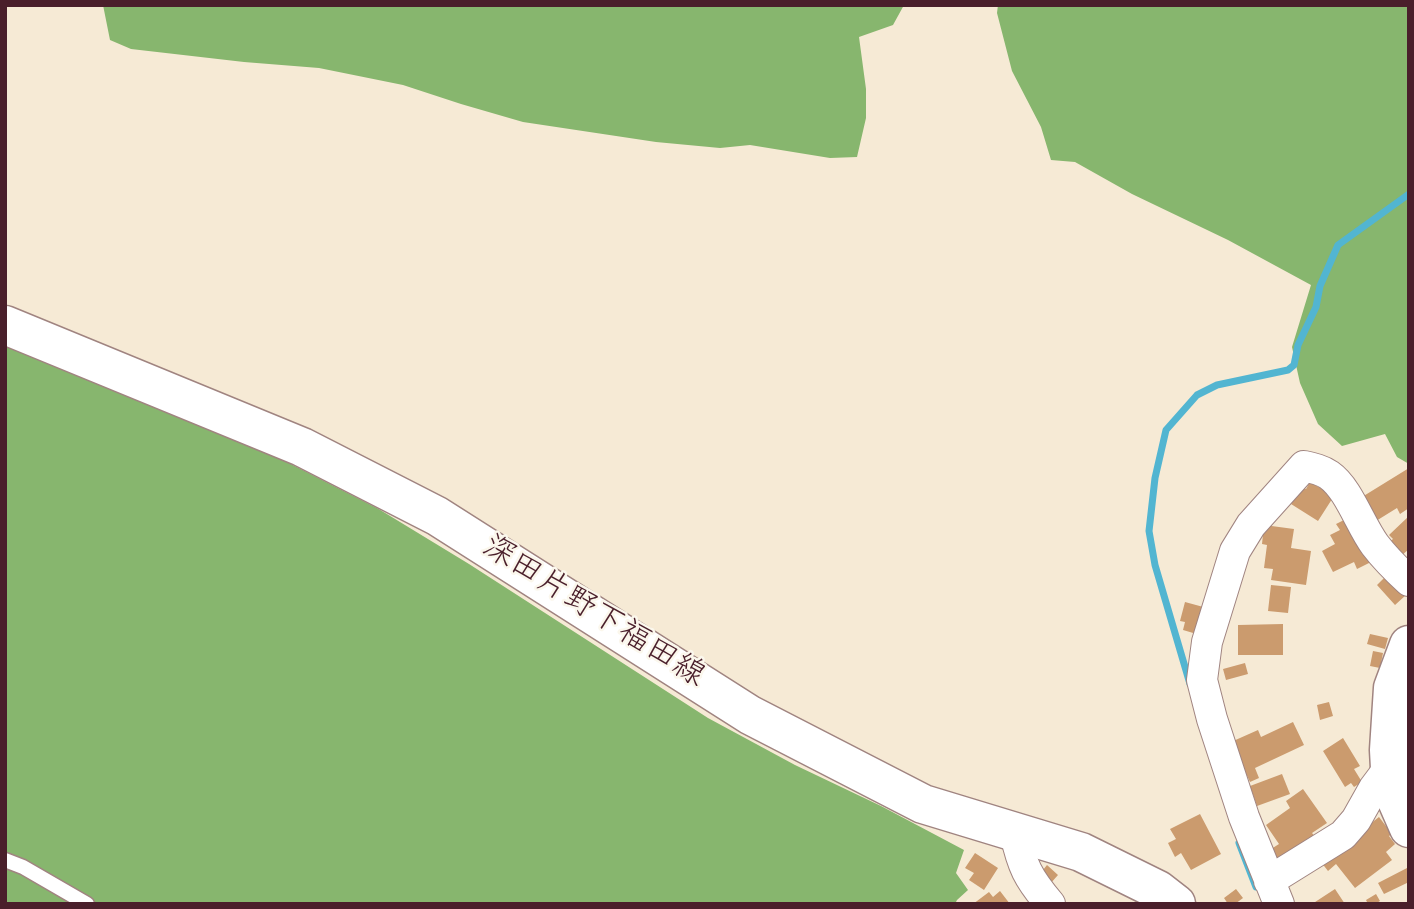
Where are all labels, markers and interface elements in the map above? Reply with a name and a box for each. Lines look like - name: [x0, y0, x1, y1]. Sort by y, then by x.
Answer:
- street label: 深田片野下福田線: [473, 530, 711, 698]

